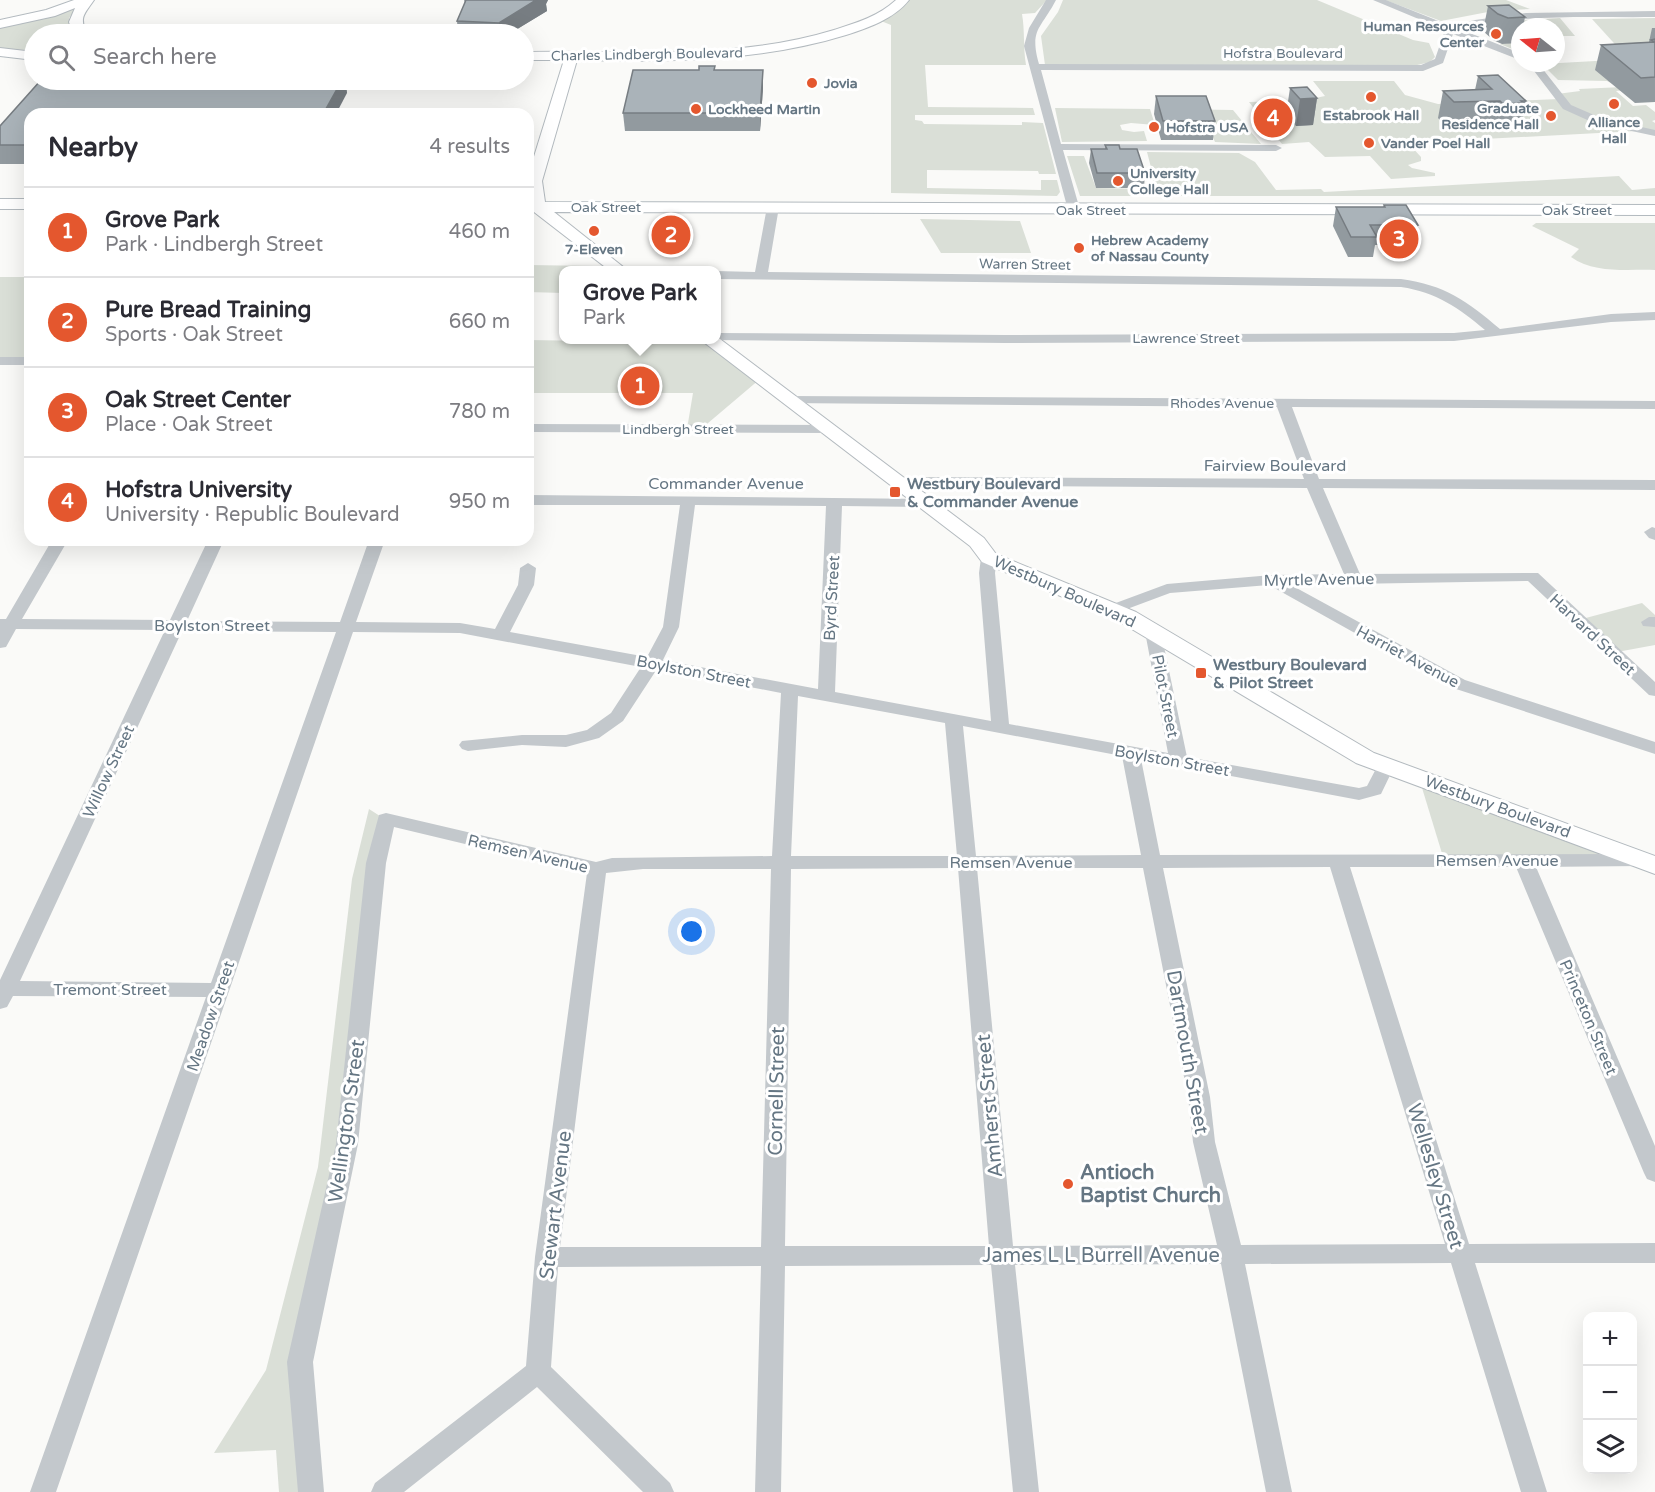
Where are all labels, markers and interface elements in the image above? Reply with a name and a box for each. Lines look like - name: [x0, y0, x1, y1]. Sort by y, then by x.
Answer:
- place label: Human Resources Center: [1363, 18, 1485, 51]
- north arrow: [1511, 18, 1565, 72]
- search box: [24, 24, 534, 90]
- marker: Human Resources Center: [1489, 27, 1503, 41]
- icon: search: [45, 41, 78, 74]
- text: Search here: [93, 44, 217, 70]
- street label: Charles Lindbergh Boulevard: [551, 44, 743, 65]
- street label: Hofstra Boulevard: [1223, 45, 1343, 62]
- place label: Jovia: [823, 75, 858, 92]
- marker: Jovia: [805, 76, 819, 90]
- marker: Estabrook Hall: [1364, 90, 1378, 104]
- pin: 4: [1254, 96, 1292, 140]
- marker: Alliance Hall: [1607, 97, 1621, 111]
- place label: Graduate Residence Hall: [1441, 100, 1539, 133]
- place label: Lockheed Martin: [708, 101, 821, 118]
- marker: Lockheed Martin: [689, 102, 703, 116]
- place label: Estabrook Hall: [1323, 107, 1419, 124]
- marker: Graduate Residence Hall: [1544, 109, 1558, 123]
- place label: Alliance Hall: [1588, 114, 1640, 147]
- place label: Hofstra USA: [1166, 119, 1249, 136]
- marker: Hofstra USA: [1147, 120, 1161, 134]
- text: Nearby: [48, 132, 138, 163]
- text: 4 results: [430, 135, 510, 159]
- place label: Vander Poel Hall: [1381, 135, 1490, 152]
- marker: Vander Poel Hall: [1362, 136, 1376, 150]
- place label: University College Hall: [1130, 165, 1209, 198]
- marker: University College Hall: [1111, 174, 1125, 188]
- street label: Oak Street: [571, 199, 642, 216]
- street label: Oak Street: [1056, 202, 1127, 219]
- street label: Oak Street: [1542, 202, 1613, 219]
- text: Grove Park: [105, 207, 220, 233]
- pin: 2: [652, 212, 690, 258]
- pin: 3: [1380, 216, 1418, 262]
- text: 1: [61, 220, 74, 244]
- text: 460 m: [449, 220, 510, 244]
- marker: 7-Eleven: [587, 224, 601, 238]
- place label: Hebrew Academy of Nassau County: [1091, 232, 1209, 265]
- text: Park · Lindbergh Street: [105, 233, 323, 257]
- place label: 7-Eleven: [565, 241, 623, 258]
- marker: Hebrew Academy of Nassau County: [1072, 241, 1086, 255]
- street label: Warren Street: [979, 255, 1072, 274]
- popup: [559, 266, 721, 344]
- text: Grove Park: [583, 280, 697, 306]
- text: Pure Bread Training: [105, 297, 311, 323]
- text: Park: [583, 306, 625, 330]
- text: 2: [61, 310, 74, 334]
- text: 660 m: [449, 310, 510, 334]
- text: Sports · Oak Street: [105, 323, 283, 347]
- street label: Lawrence Street: [1132, 330, 1240, 347]
- pin: 1: [620, 364, 660, 408]
- text: Oak Street Center: [105, 387, 291, 413]
- street label: Rhodes Avenue: [1170, 395, 1274, 412]
- text: 3: [61, 400, 74, 424]
- text: 780 m: [449, 400, 510, 424]
- text: Place · Oak Street: [105, 413, 273, 437]
- street label: Lindbergh Street: [622, 421, 735, 438]
- street label: Fairview Boulevard: [1204, 456, 1346, 476]
- street label: Commander Avenue: [648, 474, 804, 494]
- place label: Westbury Boulevard & Commander Avenue: [907, 474, 1078, 512]
- text: Hofstra University: [105, 477, 292, 503]
- marker: Westbury Boulevard & Commander Avenue: [888, 485, 902, 499]
- text: 4: [61, 490, 74, 514]
- text: 950 m: [449, 490, 510, 514]
- text: University · Republic Boulevard: [105, 503, 400, 527]
- street label: Westbury Boulevard: [990, 552, 1139, 632]
- street label: Byrd Street: [820, 555, 844, 641]
- street label: Myrtle Avenue: [1264, 569, 1374, 591]
- street label: Harvard Street: [1545, 590, 1640, 680]
- street label: Boylston Street: [154, 616, 270, 636]
- street label: Harriet Avenue: [1353, 621, 1463, 692]
- street label: Boylston Street: [635, 651, 753, 693]
- street label: Pilot Street: [1147, 653, 1183, 739]
- place label: Westbury Boulevard & Pilot Street: [1213, 655, 1367, 693]
- marker: Westbury Boulevard & Pilot Street: [1194, 666, 1208, 680]
- street label: Willow Street: [79, 722, 139, 821]
- street label: Boylston Street: [1113, 741, 1231, 781]
- street label: Westbury Boulevard: [1422, 771, 1573, 843]
- street label: Remsen Avenue: [466, 830, 590, 878]
- street label: Remsen Avenue: [1435, 851, 1559, 871]
- street label: Remsen Avenue: [949, 853, 1073, 873]
- your location: [677, 917, 706, 946]
- street label: Princeton Street: [1555, 957, 1621, 1078]
- street label: Meadow Street: [183, 958, 239, 1074]
- street label: Dartmouth Street: [1161, 968, 1213, 1136]
- street label: Tremont Street: [53, 980, 167, 1000]
- street label: Cornell Street: [764, 1026, 790, 1156]
- street label: Amherst Street: [972, 1033, 1008, 1179]
- street label: Wellington Street: [324, 1038, 370, 1204]
- street label: Wellesley Street: [1402, 1101, 1469, 1252]
- street label: Stewart Avenue: [535, 1129, 577, 1281]
- place label: Antioch Baptist Church: [1080, 1161, 1221, 1208]
- marker: Antioch Baptist Church: [1061, 1177, 1075, 1191]
- street label: James L L Burrell Avenue: [982, 1244, 1220, 1268]
- map controls: [1583, 1312, 1637, 1474]
- button: +: [1583, 1312, 1637, 1366]
- button: −: [1583, 1366, 1637, 1420]
- button: layers: [1583, 1420, 1637, 1474]

